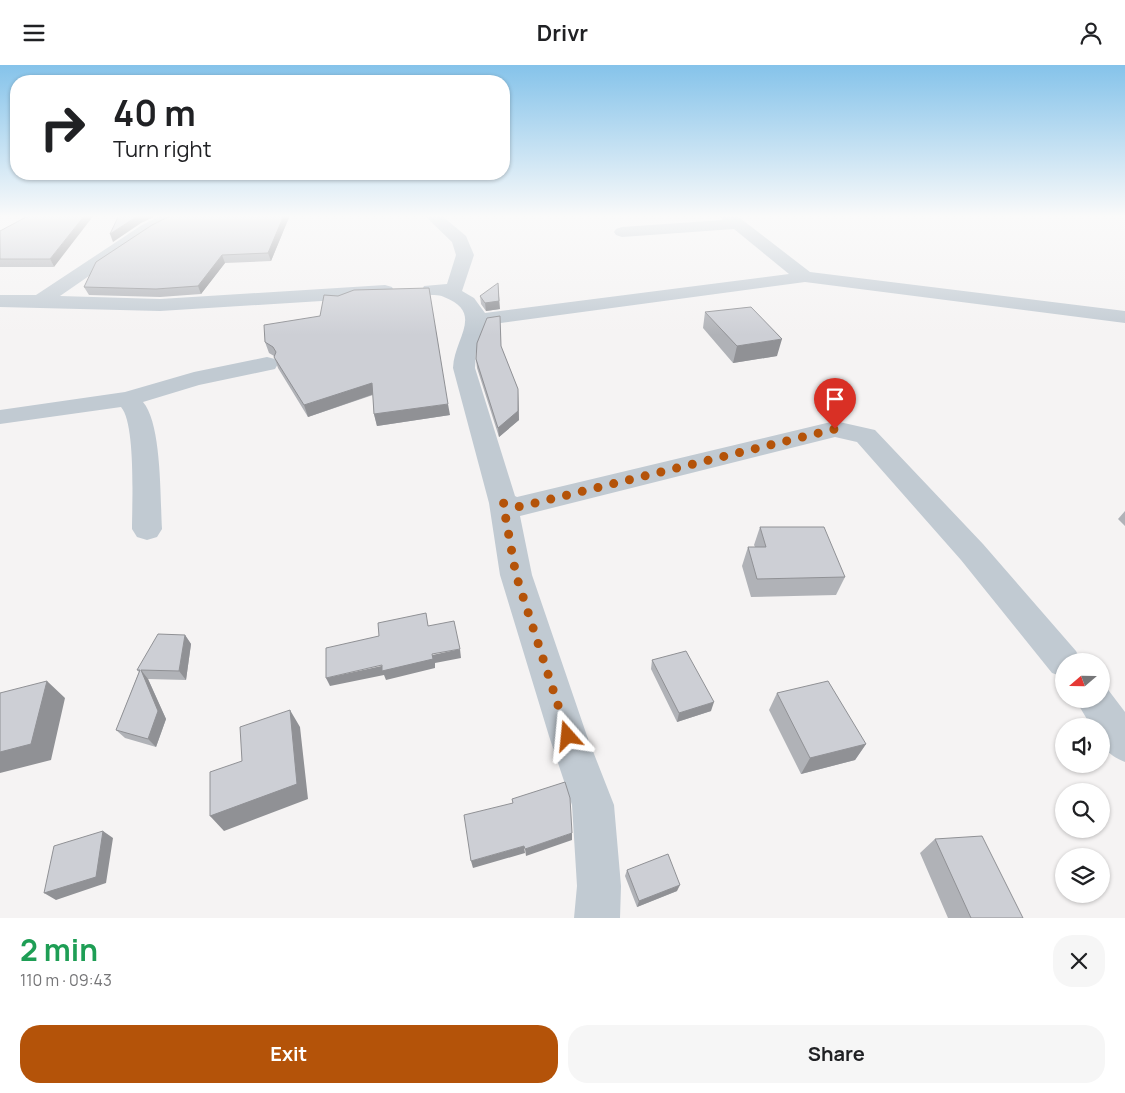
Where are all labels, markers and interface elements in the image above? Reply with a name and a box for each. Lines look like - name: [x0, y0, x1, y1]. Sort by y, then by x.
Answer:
- text: Drivr: [537, 18, 588, 48]
- icon: menu: [20, 19, 48, 47]
- icon: person: [1077, 19, 1105, 47]
- text: 40 m: [113, 89, 196, 137]
- icon: right: [30, 95, 95, 160]
- text: Turn right: [113, 134, 211, 164]
- pin: [814, 378, 856, 429]
- icon: arrive: [821, 385, 849, 413]
- north arrow: [1055, 653, 1110, 707]
- map controls: [1055, 653, 1110, 903]
- position arrow: [541, 709, 593, 761]
- button: sound: [1055, 718, 1110, 773]
- button: search: [1055, 783, 1110, 838]
- button: layers: [1055, 848, 1110, 903]
- text: 2 min: [20, 929, 98, 970]
- button: close: [1053, 935, 1105, 987]
- text: 110 m · 09:43: [20, 969, 112, 991]
- button: Exit: [20, 1025, 558, 1083]
- button: Share: [568, 1025, 1105, 1083]

